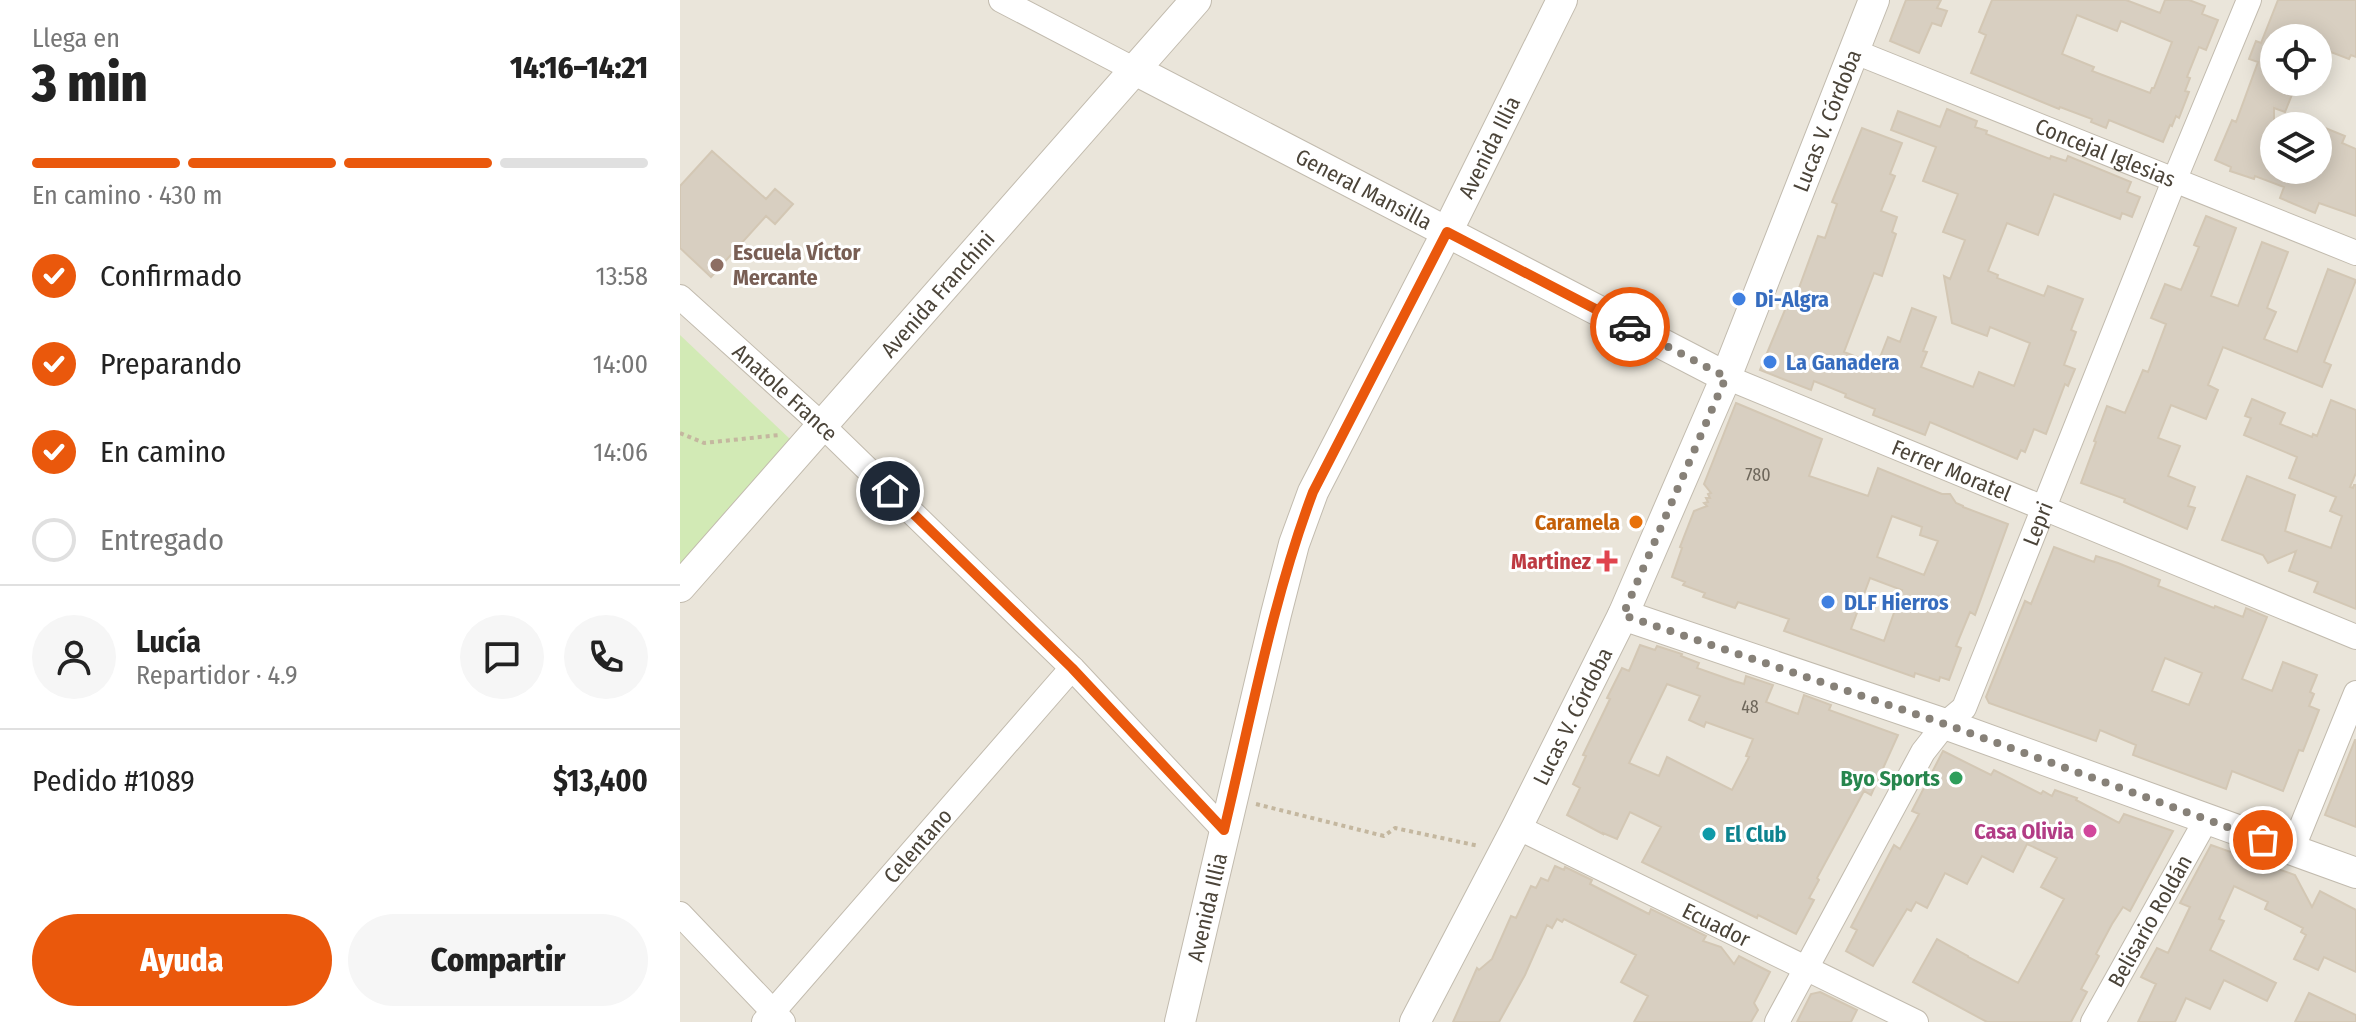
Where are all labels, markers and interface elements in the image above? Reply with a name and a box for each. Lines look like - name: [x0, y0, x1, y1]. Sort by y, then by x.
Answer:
- text: Llega en: [32, 23, 120, 54]
- map controls: [2260, 24, 2332, 184]
- button: locate: [2260, 24, 2332, 96]
- street label: Lucas V. Córdoba: [1787, 46, 1867, 195]
- text: 14:16–14:21: [510, 50, 648, 86]
- text: 3 min: [32, 52, 148, 115]
- street label: Avenida Illia: [1452, 92, 1526, 203]
- street label: Concejal Iglesias: [2031, 112, 2179, 193]
- button: layers: [2260, 112, 2332, 184]
- street label: General Mansilla: [1291, 142, 1437, 235]
- text: En camino · 430 m: [32, 180, 223, 211]
- street label: Avenida Franchini: [875, 225, 1000, 363]
- place label: Escuela Víctor Mercante: [733, 239, 862, 291]
- icon: check: [32, 254, 76, 298]
- marker: Escuela Víctor Mercante: [708, 256, 726, 274]
- text: Confirmado: [100, 258, 242, 294]
- text: 13:58: [596, 261, 648, 292]
- place label: Di-Algra: [1755, 286, 1829, 313]
- courier: [1590, 287, 1670, 367]
- marker: Di-Algra: [1730, 290, 1748, 308]
- icon: car: [1608, 305, 1652, 349]
- street label: Anatole France: [727, 338, 844, 447]
- icon: check: [32, 342, 76, 386]
- text: Preparando: [100, 346, 242, 382]
- text: 14:00: [593, 349, 648, 380]
- place label: La Ganadera: [1786, 349, 1900, 376]
- marker: La Ganadera: [1761, 353, 1779, 371]
- icon: check: [32, 430, 76, 474]
- street label: Ferrer Moratel: [1888, 433, 2015, 507]
- text: En camino: [100, 434, 226, 470]
- text: 14:06: [593, 437, 648, 468]
- pin: [856, 457, 924, 525]
- house number: 780: [1745, 464, 1771, 486]
- icon: home: [868, 469, 912, 513]
- street label: Lepri: [2017, 498, 2058, 549]
- place label: Caramela: [1535, 509, 1620, 536]
- marker: Caramela: [1627, 513, 1645, 531]
- text: Entregado: [100, 522, 224, 558]
- place label: Martinez: [1511, 548, 1591, 575]
- marker: Martinez: [1598, 552, 1616, 570]
- place label: DLF Hierros: [1844, 589, 1949, 616]
- marker: DLF Hierros: [1819, 593, 1837, 611]
- button: person: [32, 615, 116, 699]
- button: chat: [460, 615, 544, 699]
- button: phone: [564, 615, 648, 699]
- text: Lucía: [136, 624, 201, 660]
- street label: Lucas V. Córdoba: [1527, 643, 1618, 789]
- text: Repartidor · 4.9: [136, 660, 298, 691]
- house number: 48: [1741, 696, 1759, 718]
- text: Pedido #1089: [32, 763, 195, 799]
- text: $13,400: [553, 763, 648, 799]
- place label: Byo Sports: [1841, 765, 1940, 792]
- marker: Byo Sports: [1947, 769, 1965, 787]
- street label: Celentano: [878, 802, 958, 889]
- pin: [2229, 806, 2297, 874]
- place label: Casa Olivia: [1974, 818, 2074, 845]
- icon: bag: [2241, 818, 2285, 862]
- place label: El Club: [1725, 821, 1787, 848]
- marker: Casa Olivia: [2081, 822, 2099, 840]
- marker: El Club: [1700, 825, 1718, 843]
- street label: Avenida Illia: [1181, 850, 1233, 964]
- street label: Belisario Roldán: [2102, 850, 2197, 992]
- street label: Ecuador: [1678, 896, 1755, 953]
- button: Ayuda: [32, 914, 332, 1006]
- button: Compartir: [348, 914, 648, 1006]

